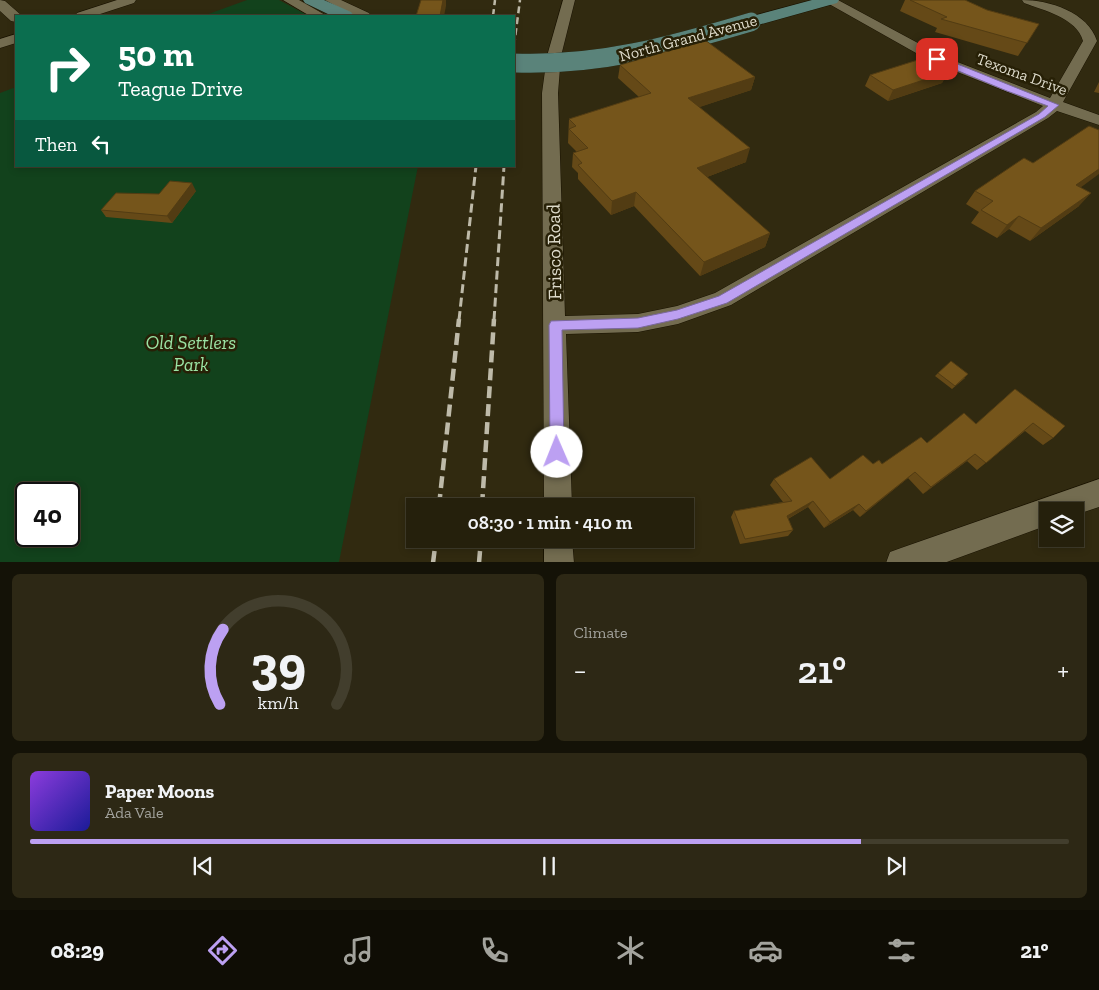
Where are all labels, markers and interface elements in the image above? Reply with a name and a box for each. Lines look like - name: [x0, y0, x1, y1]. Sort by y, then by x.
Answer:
- street label: North Grand Avenue: [617, 10, 759, 66]
- text: 50 m: [118, 33, 194, 75]
- icon: right: [35, 35, 100, 100]
- pin: [916, 38, 958, 80]
- icon: arrive: [923, 45, 951, 73]
- street label: Texoma Drive: [974, 49, 1070, 99]
- text: Teague Drive: [118, 75, 243, 102]
- icon: left: [87, 130, 115, 158]
- text: Then: [35, 133, 77, 156]
- street label: Frisco Road: [542, 203, 566, 300]
- park label: Old Settlers Park: [146, 331, 236, 376]
- position arrow: [530, 425, 582, 477]
- speed limit sign: 40: [15, 482, 80, 547]
- map controls: [1039, 502, 1084, 547]
- button: layers: [1039, 502, 1084, 547]
- text: 08:30 · 1 min · 410 m: [468, 511, 632, 534]
- text: Climate: [574, 623, 628, 642]
- text: 39: [250, 634, 306, 696]
- text: 21°: [798, 647, 846, 693]
- text: −: [574, 654, 587, 687]
- text: +: [1057, 654, 1069, 687]
- text: km/h: [257, 692, 298, 714]
- text: Paper Moons: [105, 780, 214, 803]
- text: Ada Vale: [105, 803, 164, 822]
- icon: previous: [189, 852, 217, 880]
- icon: pause: [535, 852, 563, 880]
- icon: next: [882, 852, 910, 880]
- icon: directions: [205, 933, 240, 968]
- icon: music: [341, 933, 376, 968]
- icon: phone: [477, 933, 512, 968]
- icon: climate: [613, 933, 648, 968]
- icon: car: [748, 933, 783, 968]
- icon: filters: [884, 933, 919, 968]
- text: 08:29: [50, 937, 104, 964]
- text: 21°: [1020, 937, 1049, 964]

